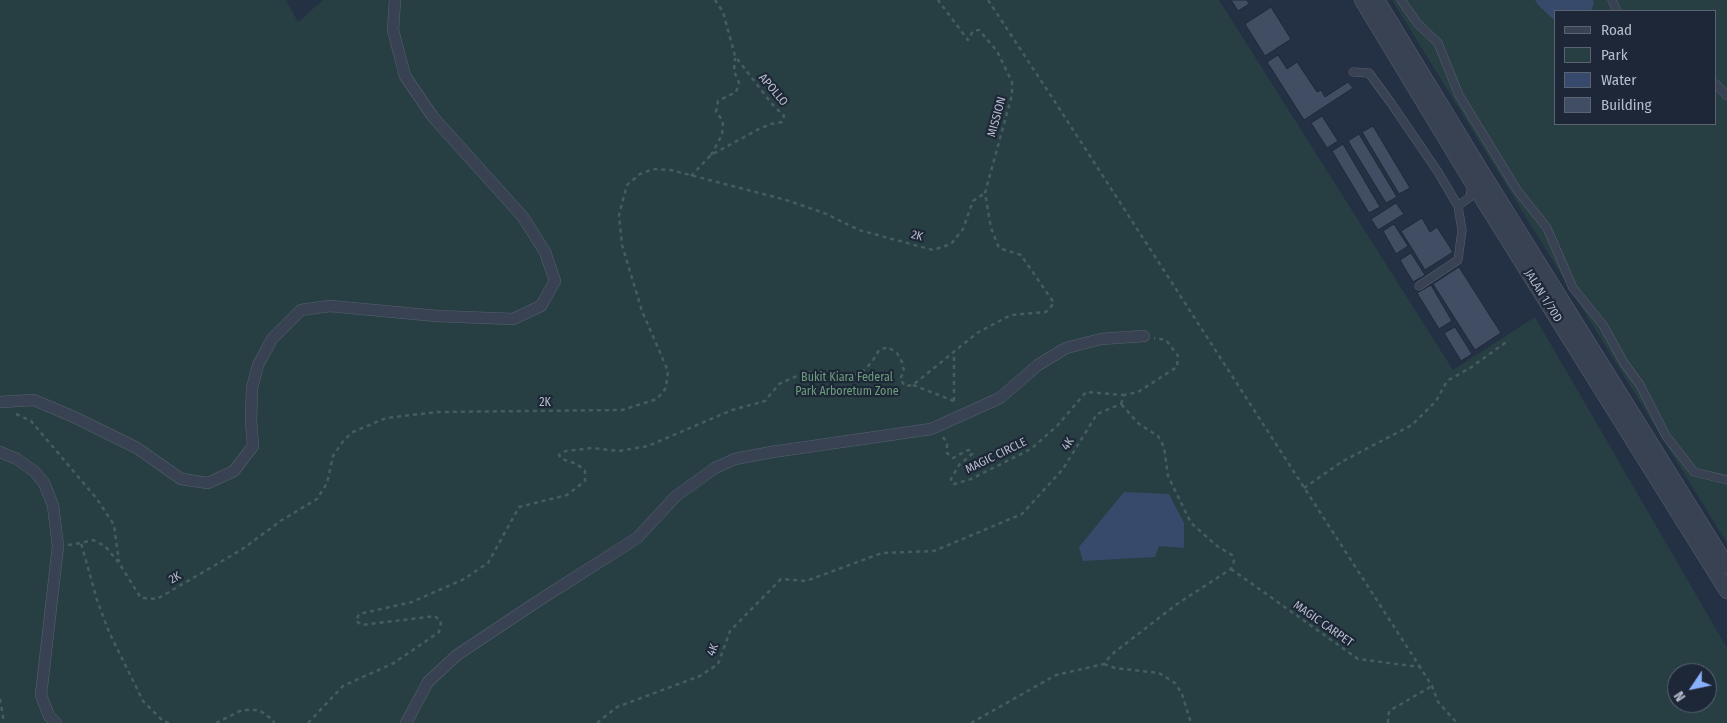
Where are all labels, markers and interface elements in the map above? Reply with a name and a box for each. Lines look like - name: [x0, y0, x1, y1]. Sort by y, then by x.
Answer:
- legend: [1554, 10, 1717, 125]
- text: Road: [1601, 21, 1632, 39]
- text: Park: [1601, 46, 1628, 64]
- street label: APOLLO: [755, 71, 791, 109]
- text: Water: [1601, 71, 1636, 89]
- street label: MISSION: [985, 95, 1009, 139]
- text: Building: [1601, 96, 1652, 114]
- street label: 2K: [910, 228, 924, 244]
- street label: JALAN 1/70D: [1521, 267, 1565, 325]
- park label: Bukit Kiara Federal Park Arboretum Zone: [795, 371, 899, 399]
- street label: 2K: [539, 396, 551, 410]
- street label: MAGIC CIRCLE: [963, 435, 1029, 477]
- street label: 4K: [1059, 435, 1077, 453]
- street label: 2K: [166, 569, 184, 587]
- street label: MAGIC CARPET: [1290, 598, 1356, 650]
- street label: 4K: [704, 642, 722, 658]
- north arrow: [1667, 663, 1717, 713]
- text: N: [1671, 688, 1689, 704]

